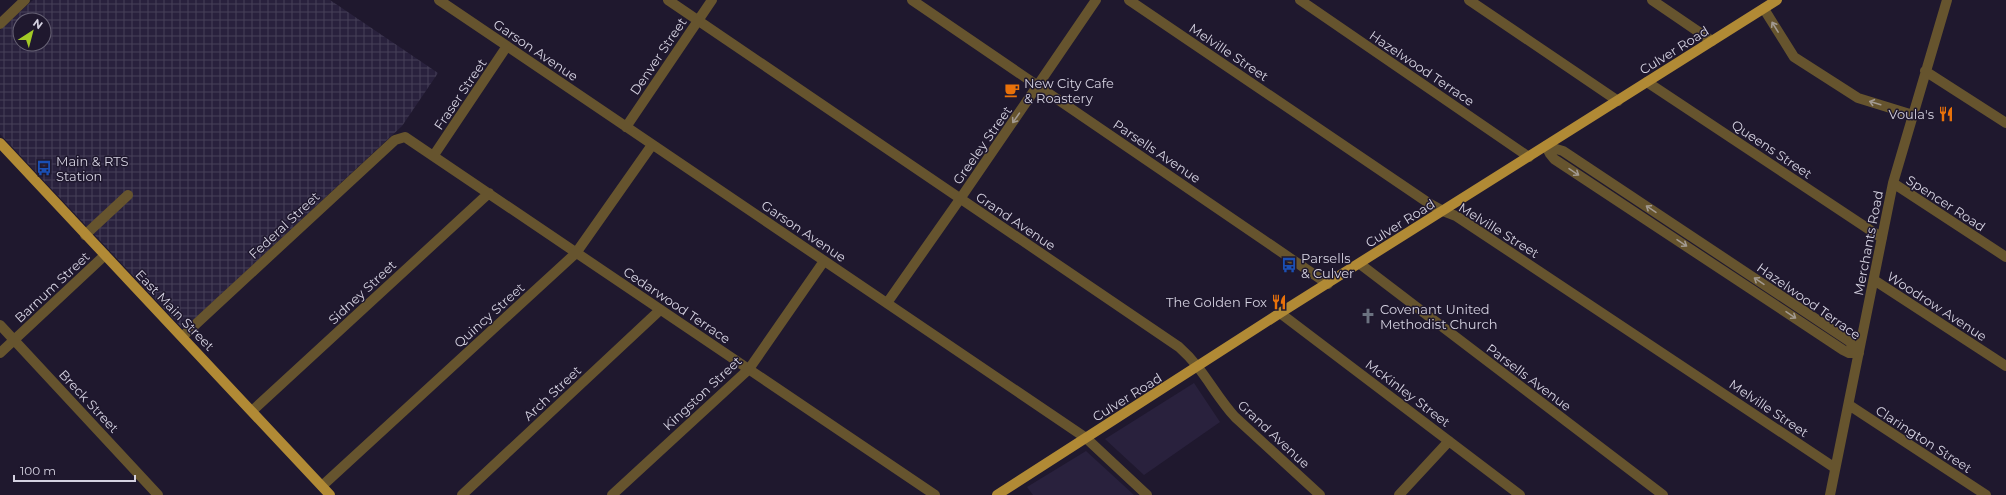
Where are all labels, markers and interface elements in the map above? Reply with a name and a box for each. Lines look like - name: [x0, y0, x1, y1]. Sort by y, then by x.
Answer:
- north arrow: [12, 12, 52, 52]
- street label: Denver Street: [626, 14, 690, 98]
- text: N: [30, 16, 46, 32]
- street label: Garson Avenue: [491, 16, 581, 84]
- street label: Melville Street: [1186, 20, 1272, 84]
- street label: Culver Road: [1636, 22, 1712, 78]
- one-way arrow: [1771, 22, 1779, 33]
- street label: Hazelwood Terrace: [1367, 27, 1478, 109]
- street label: Fraser Street: [430, 55, 490, 133]
- place label: New City Cafe & Roastery: [1024, 75, 1114, 106]
- cafe icon: New City Cafe & Roastery: [1003, 81, 1021, 99]
- one-way arrow: [1869, 99, 1882, 106]
- street label: Greeley Street: [949, 103, 1015, 187]
- restaurant icon: Voula's: [1937, 105, 1955, 123]
- place label: Voula's: [1889, 106, 1934, 122]
- one-way arrow: [1012, 112, 1020, 123]
- street label: Parsells Avenue: [1110, 116, 1204, 186]
- street label: Queens Street: [1729, 116, 1815, 182]
- place label: Main & RTS Station: [56, 153, 128, 184]
- bus stop icon: Main & RTS Station: [35, 159, 53, 177]
- one-way arrow: [1568, 168, 1580, 176]
- street label: Spencer Road: [1903, 171, 1989, 235]
- street label: Federal Street: [245, 188, 323, 262]
- street label: Grand Avenue: [973, 189, 1059, 254]
- street label: Merchants Road: [1850, 189, 1886, 297]
- street label: Culver Road: [1362, 195, 1438, 251]
- street label: Garson Avenue: [759, 197, 849, 265]
- street label: Melville Street: [1456, 199, 1542, 261]
- one-way arrow: [1645, 205, 1657, 213]
- one-way arrow: [1676, 239, 1687, 247]
- street label: Barnum Street: [11, 248, 93, 326]
- place label: Parsells & Culver: [1301, 250, 1354, 281]
- bus stop icon: Parsells & Culver: [1280, 256, 1298, 274]
- street label: Sidney Street: [325, 257, 399, 327]
- street label: Hazelwood Terrace: [1754, 259, 1864, 343]
- street label: Cedarwood Terrace: [620, 263, 734, 347]
- street label: East Main Street: [132, 266, 218, 354]
- street label: Woodrow Avenue: [1884, 268, 1990, 344]
- one-way arrow: [1753, 277, 1765, 285]
- street label: Quincy Street: [451, 279, 527, 351]
- restaurant icon: The Golden Fox: [1270, 293, 1288, 311]
- place label: The Golden Fox: [1166, 294, 1267, 310]
- place label: Covenant United Methodist Church: [1380, 301, 1498, 332]
- church icon: Covenant United Methodist Church: [1359, 307, 1377, 325]
- one-way arrow: [1785, 311, 1796, 319]
- street label: Parsells Avenue: [1483, 340, 1575, 414]
- street label: Kingston Street: [659, 353, 745, 433]
- street label: McKinley Street: [1362, 356, 1454, 430]
- street label: Arch Street: [520, 362, 584, 424]
- street label: Breck Street: [56, 366, 122, 436]
- street label: Culver Road: [1089, 369, 1165, 425]
- street label: Melville Street: [1726, 376, 1812, 440]
- street label: Grand Avenue: [1235, 397, 1313, 471]
- street label: Clarington Street: [1873, 402, 1975, 476]
- scale bar: [14, 457, 135, 483]
- text: 100 m: [20, 463, 56, 478]

